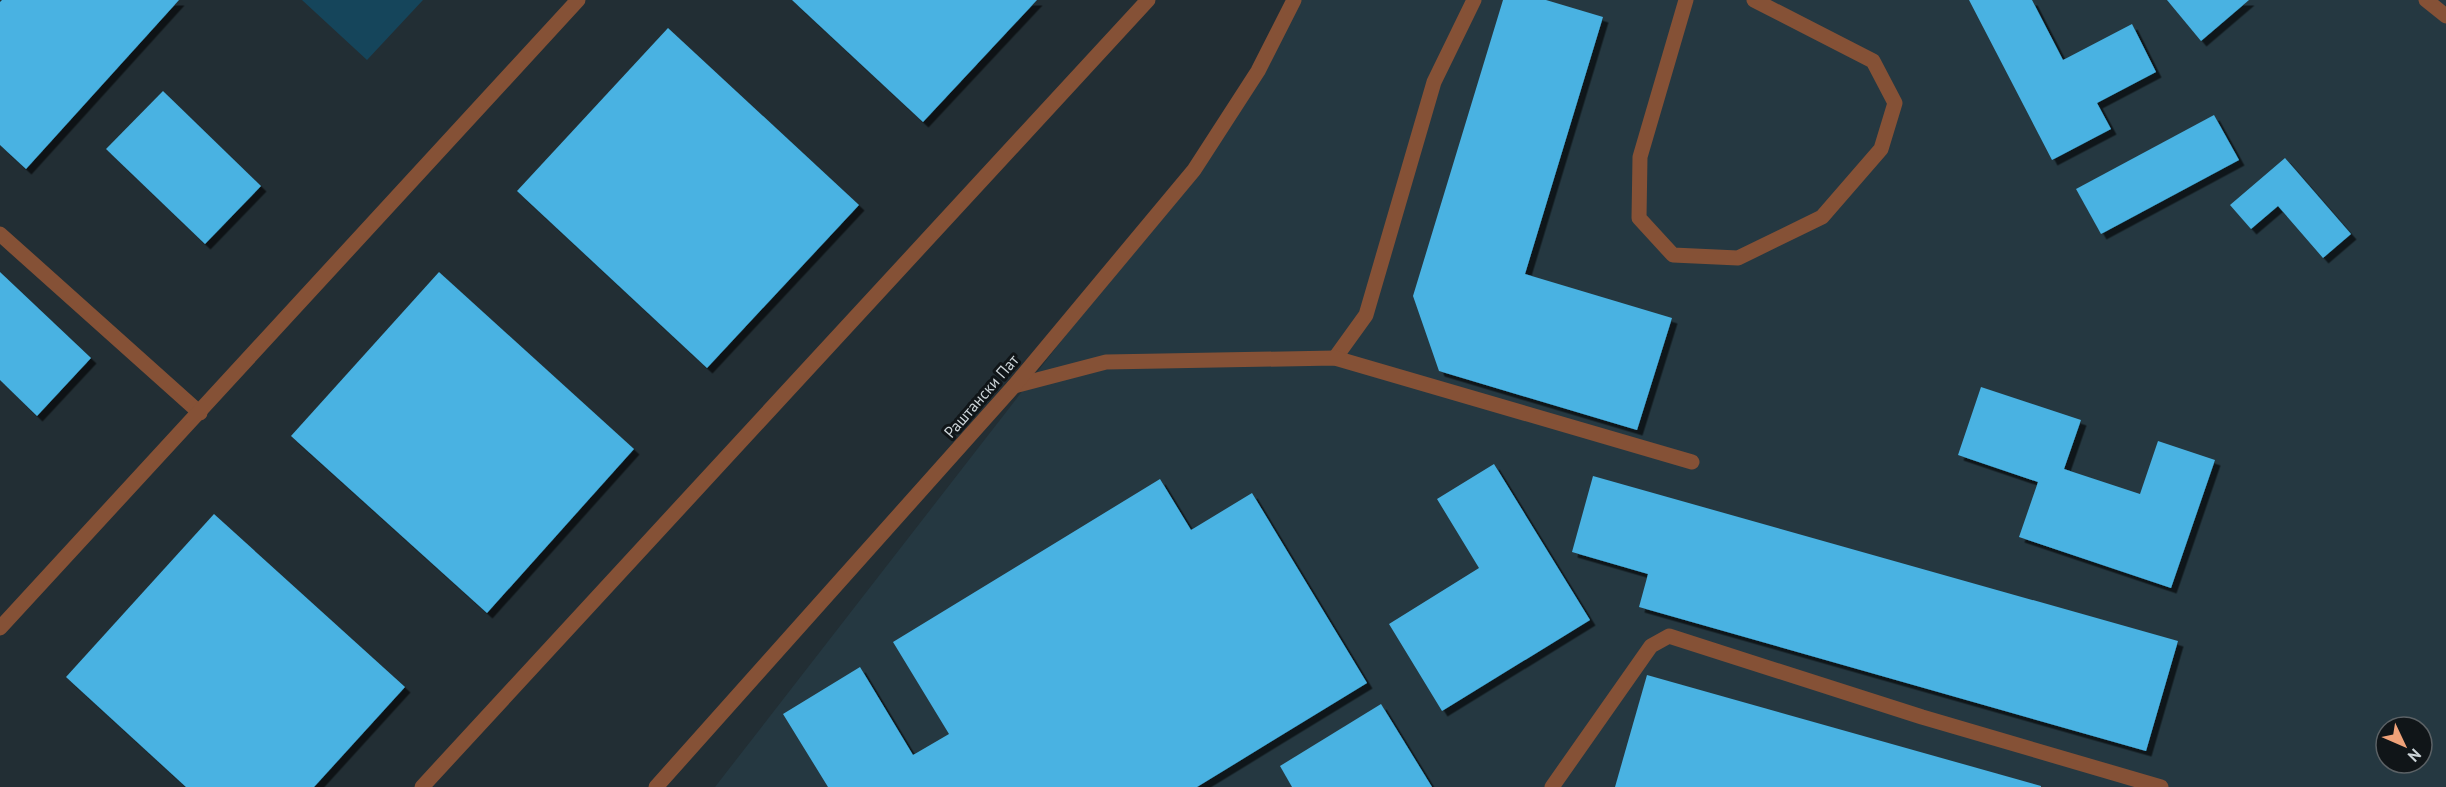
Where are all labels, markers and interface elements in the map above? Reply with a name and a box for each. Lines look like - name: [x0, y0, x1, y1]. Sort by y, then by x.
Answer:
- street label: Раштански Пат: [939, 350, 1023, 442]
- north arrow: [2374, 715, 2434, 775]
- text: N: [2404, 745, 2426, 766]

